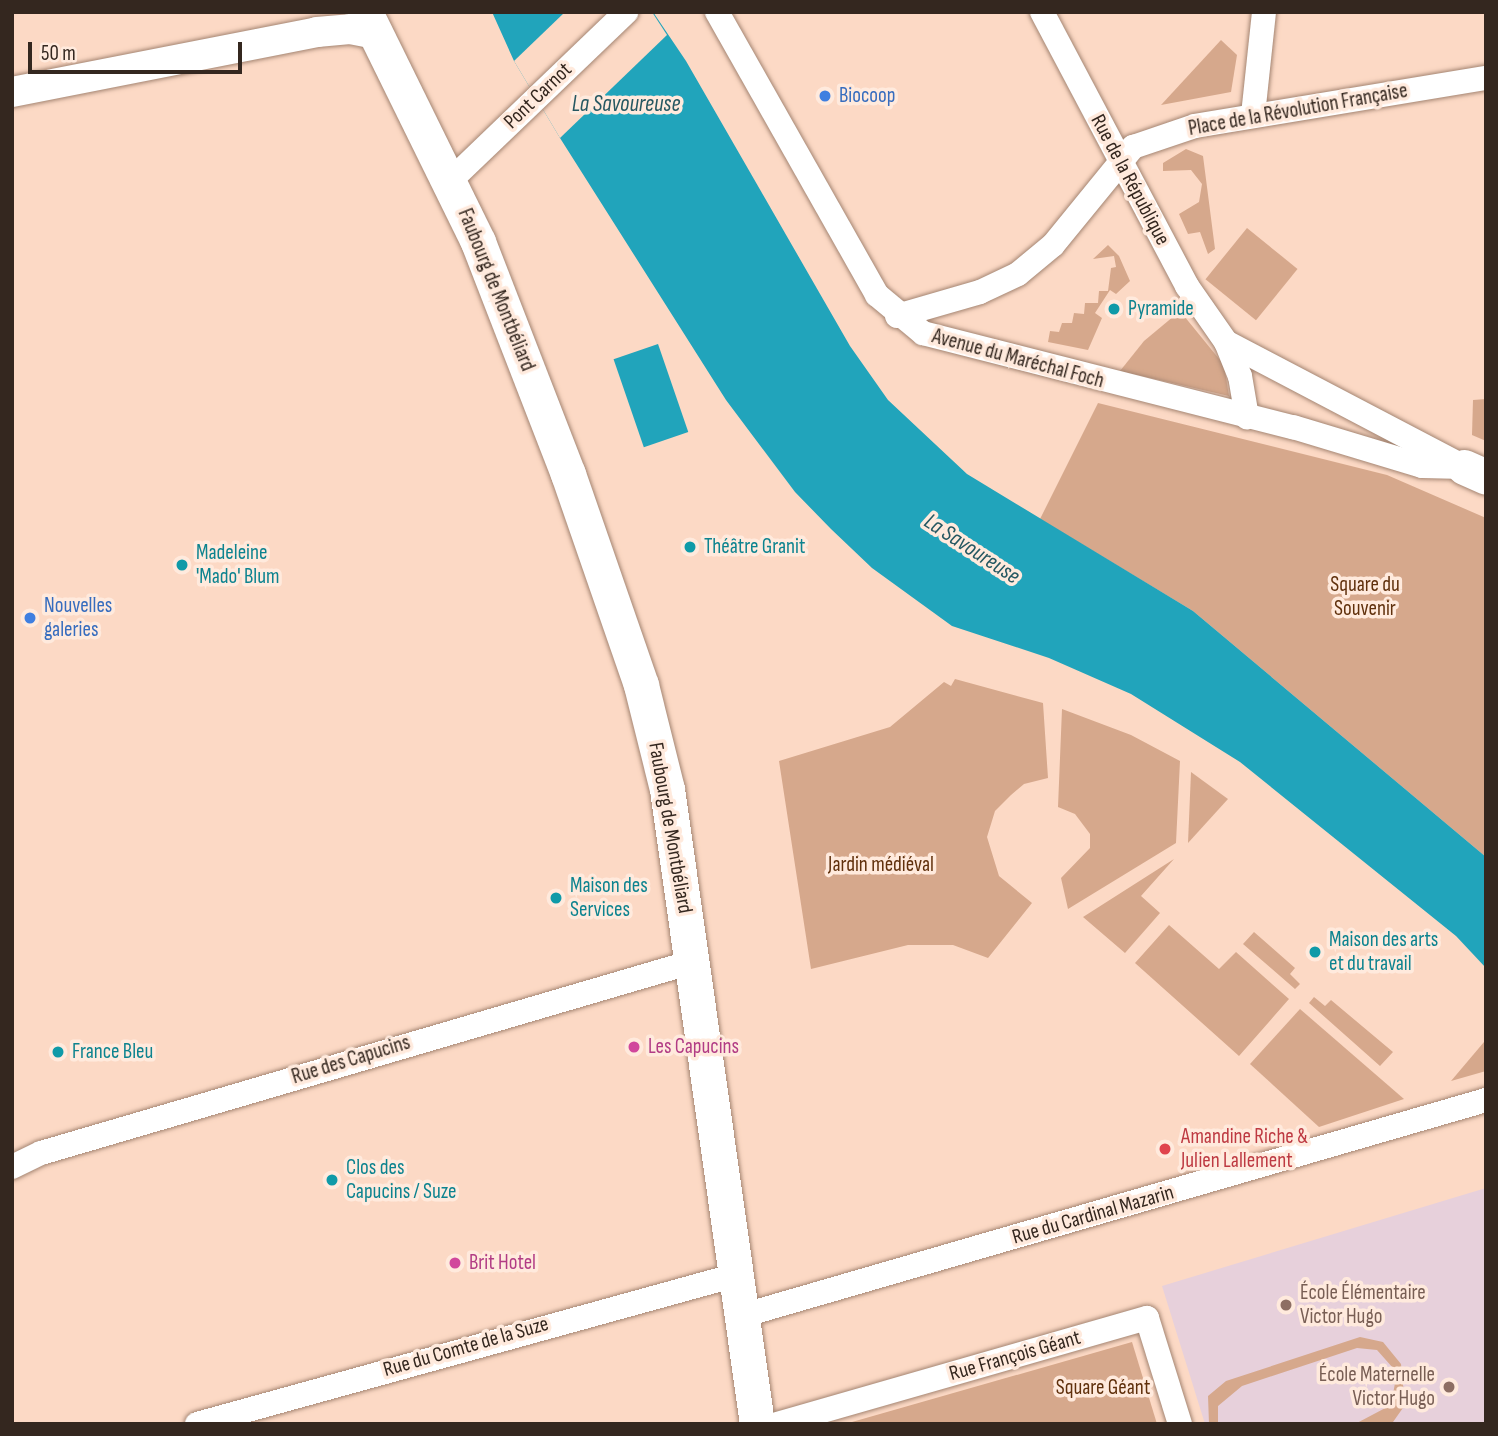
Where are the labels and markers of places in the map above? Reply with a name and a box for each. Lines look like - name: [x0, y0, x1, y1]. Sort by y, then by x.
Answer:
- place label: Biocoop: [839, 83, 895, 109]
- marker: Biocoop: [817, 88, 833, 104]
- place label: Pyramide: [1128, 296, 1194, 322]
- marker: Pyramide: [1106, 301, 1122, 317]
- place label: Théâtre Granit: [704, 534, 805, 560]
- marker: Théâtre Granit: [682, 539, 698, 555]
- place label: Madeleine 'Mado' Blum: [196, 540, 279, 590]
- marker: Madeleine 'Mado' Blum: [174, 557, 190, 573]
- place label: Nouvelles galeries: [44, 593, 112, 643]
- marker: Nouvelles galeries: [22, 610, 38, 626]
- place label: Maison des Services: [570, 873, 648, 923]
- marker: Maison des Services: [548, 890, 564, 906]
- place label: Maison des arts et du travail: [1329, 927, 1438, 977]
- marker: Maison des arts et du travail: [1307, 944, 1323, 960]
- place label: Les Capucins: [648, 1034, 739, 1060]
- place label: France Bleu: [72, 1039, 153, 1065]
- marker: Les Capucins: [626, 1039, 642, 1055]
- marker: France Bleu: [50, 1044, 66, 1060]
- place label: Amandine Riche & Julien Lallement: [1181, 1124, 1308, 1174]
- marker: Amandine Riche & Julien Lallement: [1155, 1139, 1175, 1159]
- place label: Clos des Capucins / Suze: [346, 1155, 456, 1205]
- marker: Clos des Capucins / Suze: [324, 1172, 340, 1188]
- place label: Brit Hotel: [469, 1250, 536, 1276]
- marker: Brit Hotel: [447, 1255, 463, 1271]
- place label: École Élémentaire Victor Hugo: [1300, 1280, 1426, 1330]
- marker: École Élémentaire Victor Hugo: [1278, 1297, 1294, 1313]
- place label: École Maternelle Victor Hugo: [1319, 1362, 1435, 1412]
- marker: École Maternelle Victor Hugo: [1441, 1379, 1457, 1395]

